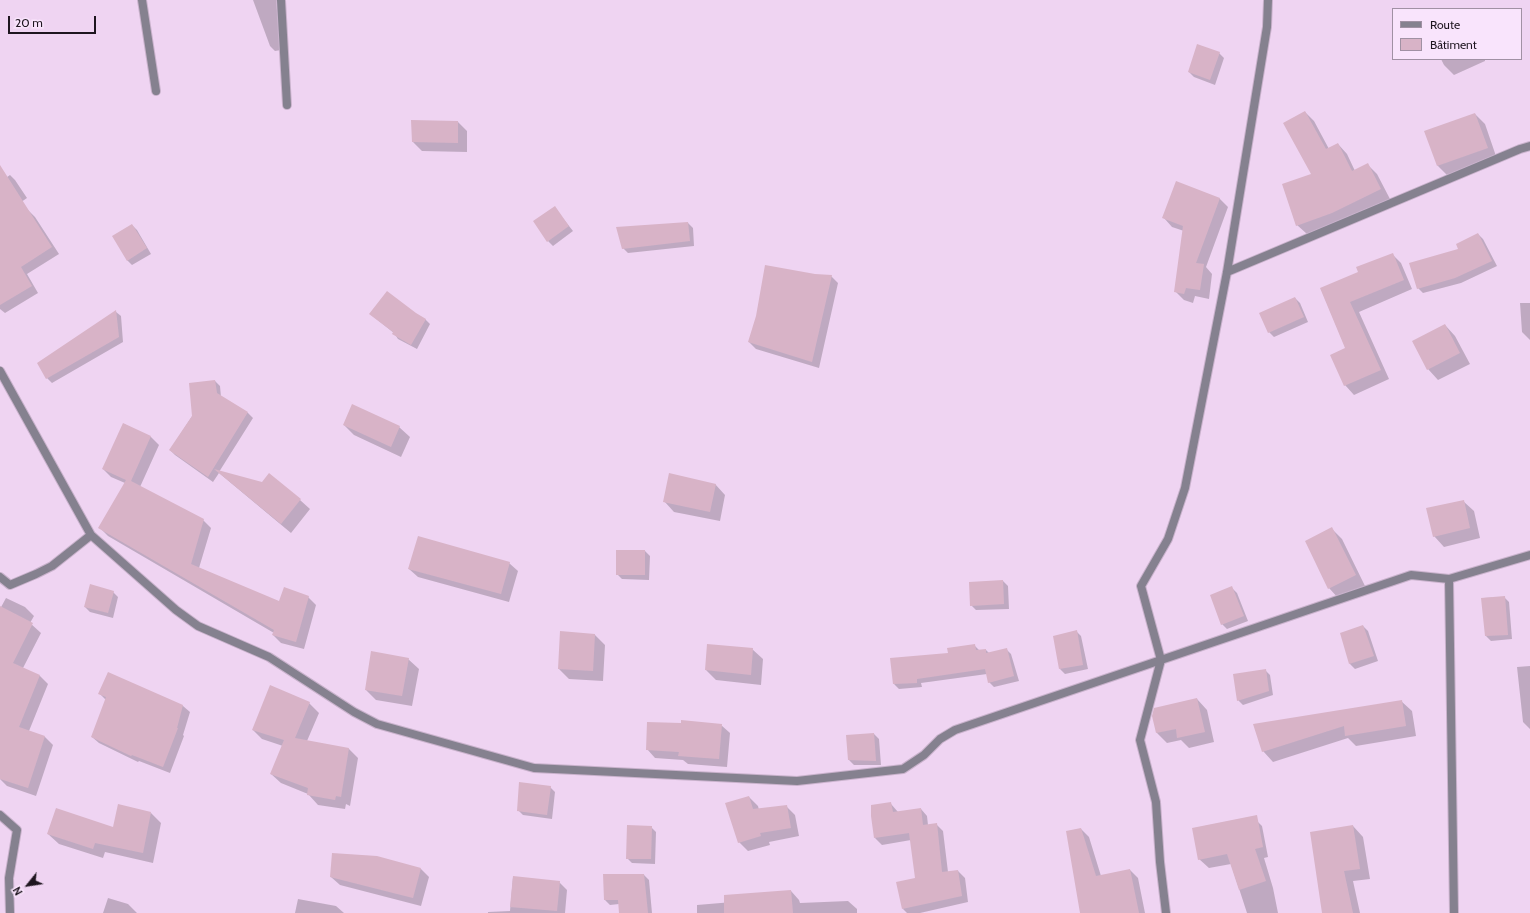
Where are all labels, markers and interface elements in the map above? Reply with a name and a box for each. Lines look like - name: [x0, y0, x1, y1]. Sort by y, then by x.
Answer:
- scale bar: [10, 8, 98, 34]
- legend: [1392, 8, 1522, 60]
- text: 20 m: [15, 15, 43, 30]
- text: Route: [1430, 17, 1460, 32]
- text: Bâtiment: [1430, 37, 1477, 52]
- north arrow: [8, 865, 48, 905]
- text: N: [10, 884, 26, 898]

